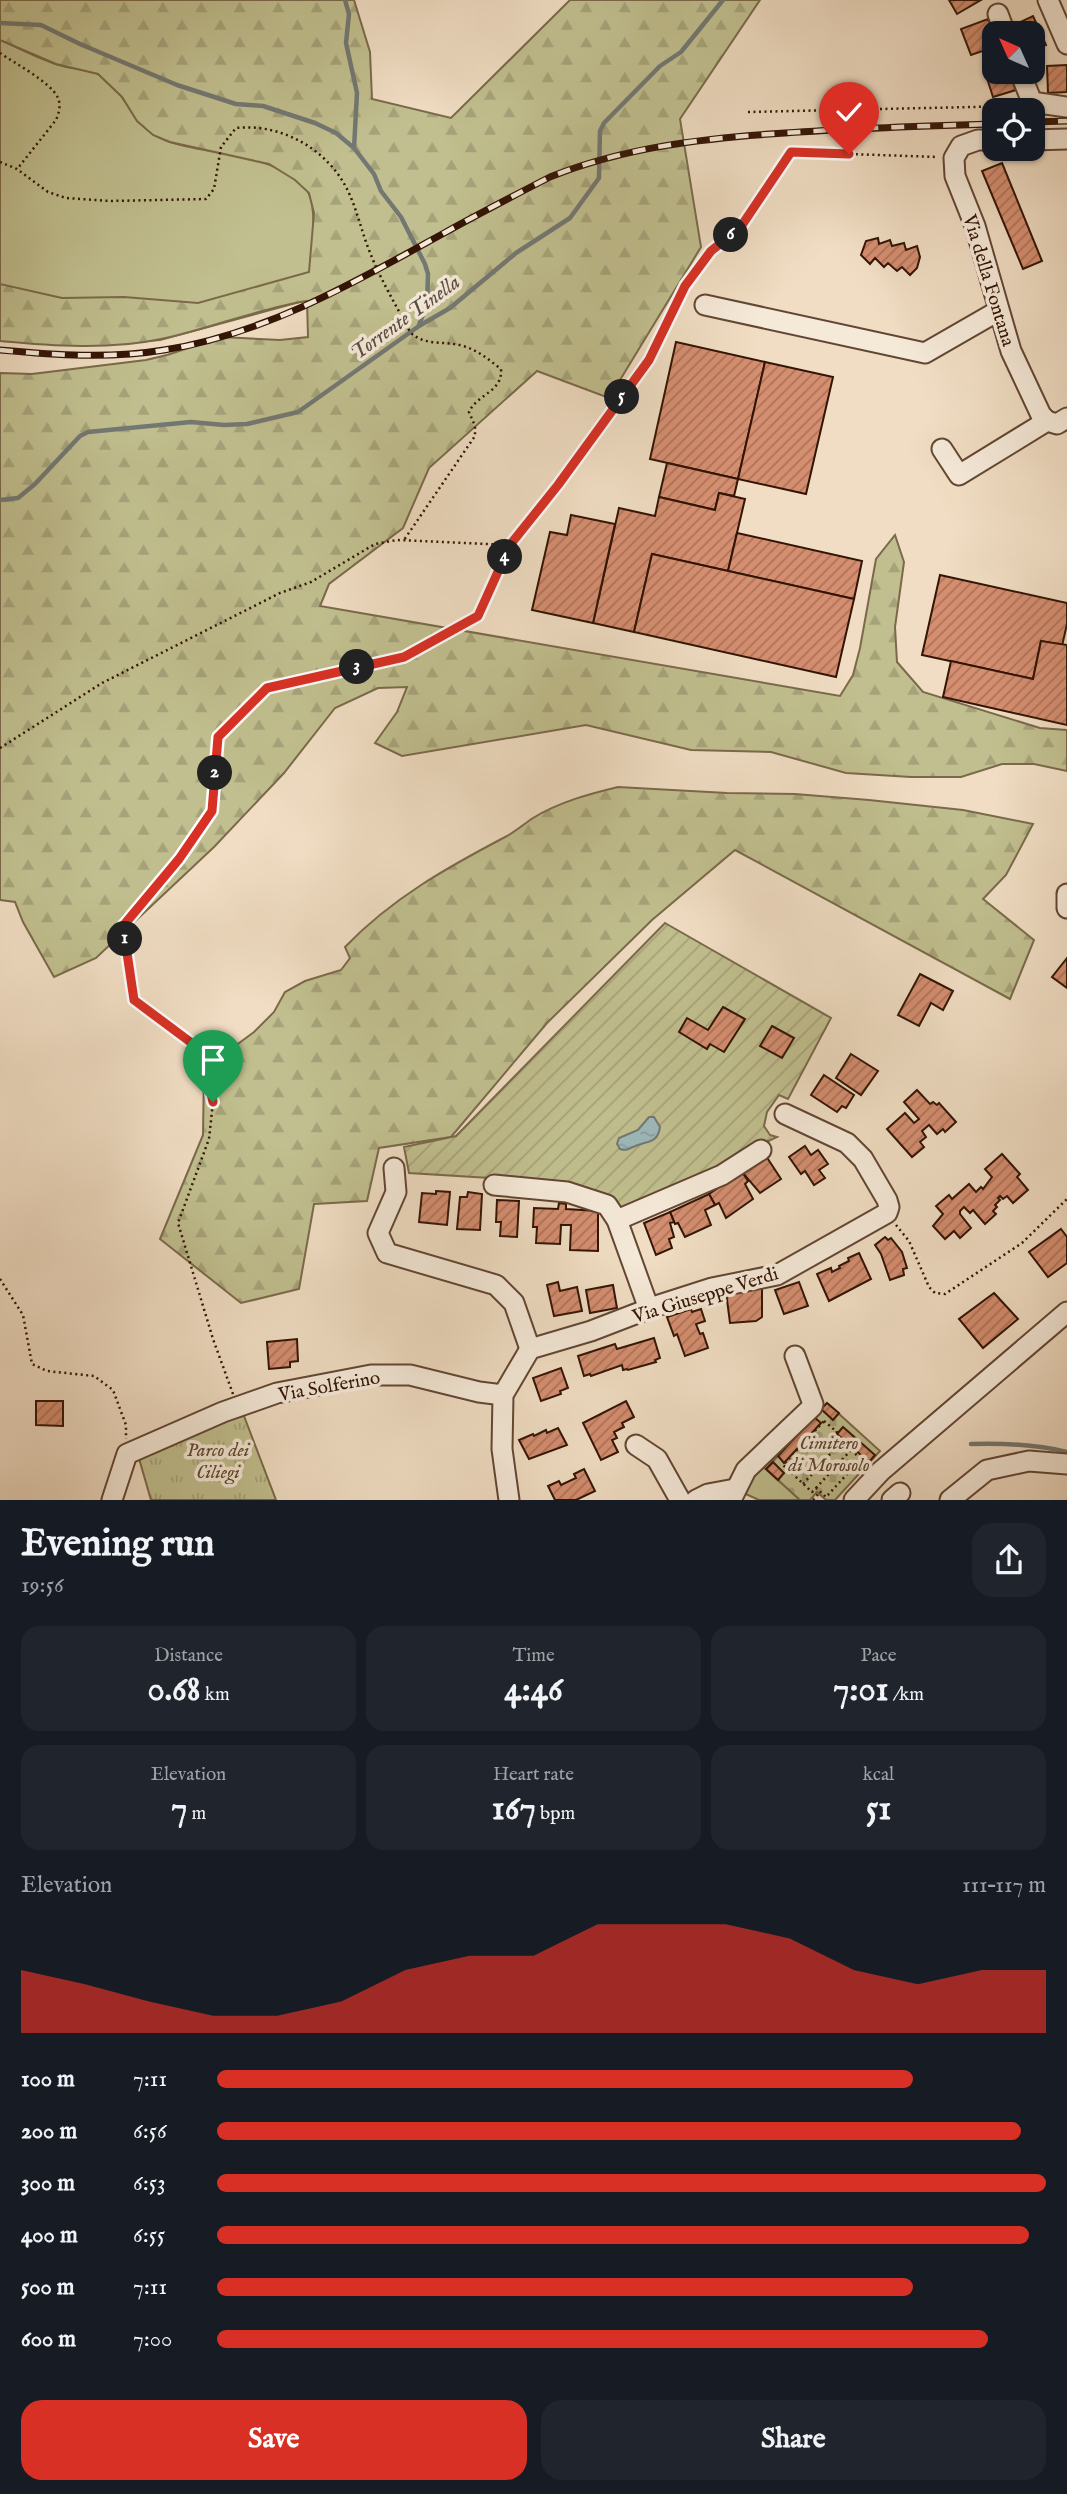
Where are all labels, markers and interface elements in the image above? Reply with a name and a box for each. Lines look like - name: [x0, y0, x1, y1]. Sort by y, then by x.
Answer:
- north arrow: [982, 21, 1045, 84]
- map controls: [982, 21, 1045, 161]
- pin: [819, 82, 879, 154]
- icon: check: [830, 93, 868, 131]
- button: locate: [982, 98, 1045, 161]
- street label: Via della Fontana: [956, 211, 1020, 350]
- pin: 6: [714, 218, 748, 252]
- text: 6: [726, 222, 735, 246]
- water label: Torrente Tinella: [346, 269, 466, 367]
- pin: 5: [604, 380, 640, 414]
- text: 5: [618, 384, 625, 408]
- pin: 4: [488, 540, 522, 574]
- text: 4: [500, 544, 509, 568]
- pin: 3: [340, 650, 374, 684]
- text: 3: [353, 654, 360, 678]
- pin: 2: [198, 756, 232, 790]
- text: 2: [210, 760, 219, 784]
- pin: 1: [108, 922, 142, 956]
- text: 1: [121, 926, 128, 950]
- pin: [183, 1030, 243, 1102]
- icon: arrive: [194, 1041, 232, 1079]
- street label: Via Giuseppe Verdi: [629, 1262, 781, 1330]
- street label: Via Solferino: [276, 1366, 382, 1408]
- park label: Cimitero di Morosolo: [787, 1432, 870, 1478]
- park label: Parco dei Ciliegi: [187, 1439, 251, 1485]
- text: Evening run: [21, 1521, 215, 1569]
- button: share: [972, 1523, 1046, 1597]
- text: 19:56: [21, 1571, 64, 1600]
- text: Distance: [154, 1644, 223, 1668]
- text: Time: [512, 1644, 555, 1668]
- text: Pace: [861, 1644, 896, 1668]
- text: 0.68: [147, 1668, 201, 1713]
- text: 4:46: [504, 1668, 563, 1713]
- text: 7:01: [833, 1668, 889, 1713]
- text: km: [201, 1683, 230, 1707]
- text: /km: [889, 1683, 924, 1707]
- text: Elevation: [151, 1763, 226, 1787]
- text: Heart rate: [493, 1763, 574, 1787]
- text: kcal: [863, 1763, 894, 1787]
- text: 7: [171, 1787, 187, 1832]
- text: 167: [492, 1787, 536, 1832]
- text: 51: [866, 1787, 891, 1832]
- text: m: [187, 1802, 206, 1826]
- text: bpm: [536, 1802, 575, 1826]
- text: Elevation: [21, 1871, 112, 1900]
- text: 111–117 m: [962, 1871, 1046, 1900]
- text: 100 m: [21, 2065, 75, 2094]
- text: 7:11: [133, 2065, 167, 2094]
- text: 200 m: [21, 2117, 77, 2146]
- text: 6:56: [133, 2117, 167, 2146]
- text: 300 m: [21, 2169, 75, 2198]
- text: 6:53: [133, 2169, 166, 2198]
- text: 400 m: [21, 2221, 78, 2250]
- text: 6:55: [133, 2221, 165, 2250]
- text: 500 m: [21, 2273, 75, 2302]
- text: 7:11: [133, 2273, 167, 2302]
- text: 600 m: [21, 2325, 76, 2354]
- text: 7:00: [133, 2325, 172, 2354]
- button: Save: [21, 2400, 527, 2480]
- button: Share: [541, 2400, 1046, 2480]

